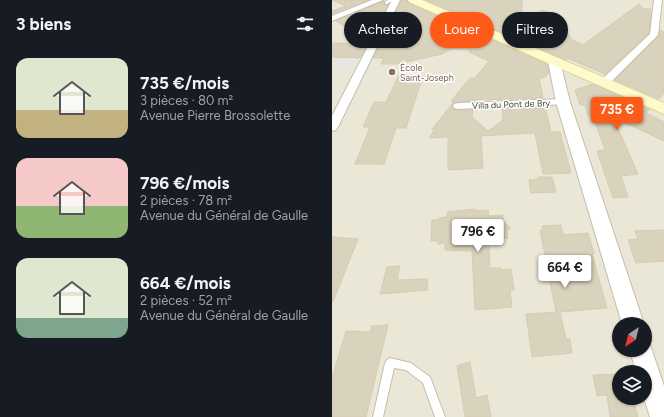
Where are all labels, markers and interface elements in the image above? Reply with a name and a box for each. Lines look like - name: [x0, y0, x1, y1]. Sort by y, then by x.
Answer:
- chip: Acheter: [344, 12, 422, 48]
- chip: Louer: [430, 12, 494, 48]
- chip: Filtres: [502, 12, 568, 48]
- icon: filters: [294, 13, 316, 35]
- text: 3 biens: [16, 14, 71, 34]
- place label: École Saint-Joseph: [400, 62, 454, 83]
- marker: École Saint-Joseph: [387, 67, 397, 77]
- text: 735 €/mois: [140, 73, 229, 93]
- icon: home: [48, 74, 96, 122]
- text: 3 pièces · 80 m²: [140, 93, 233, 108]
- street label: Villa du Pont de Bry: [472, 97, 551, 111]
- pin: 735 €: [589, 97, 645, 131]
- text: 735 €: [600, 102, 634, 117]
- text: Avenue Pierre Brossolette: [140, 108, 290, 123]
- text: 796 €/mois: [140, 173, 229, 193]
- icon: home: [48, 174, 96, 222]
- text: 2 pièces · 78 m²: [140, 193, 232, 208]
- text: Avenue du Général de Gaulle: [140, 208, 308, 223]
- pin: 796 €: [450, 219, 506, 253]
- text: 796 €: [461, 224, 495, 239]
- pin: 664 €: [537, 255, 593, 289]
- text: 664 €: [547, 260, 583, 275]
- text: 664 €/mois: [140, 273, 231, 293]
- icon: home: [48, 274, 96, 322]
- text: 2 pièces · 52 m²: [140, 293, 232, 308]
- text: Avenue du Général de Gaulle: [140, 308, 308, 323]
- north arrow: [612, 317, 652, 357]
- map controls: [612, 317, 652, 405]
- button: layers: [612, 365, 652, 405]

